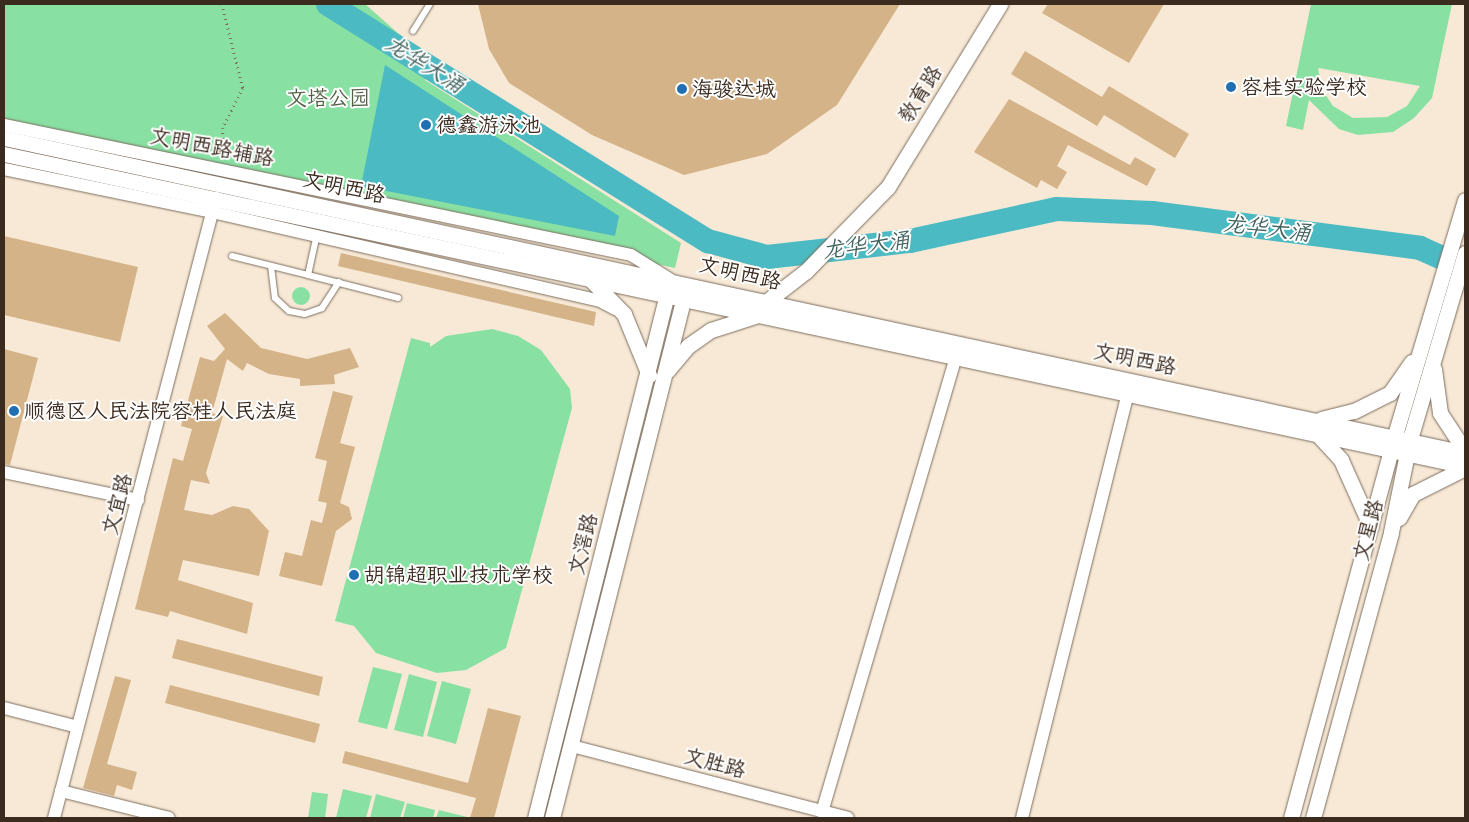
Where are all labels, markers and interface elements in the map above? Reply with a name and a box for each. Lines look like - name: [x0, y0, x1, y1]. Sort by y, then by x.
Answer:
- water label: 龙华大涌: [381, 29, 469, 99]
- street label: 教育路: [893, 61, 947, 127]
- place label: 容桂实验学校: [1241, 74, 1367, 100]
- place label: 海骏达城: [692, 76, 776, 102]
- marker: 容桂实验学校: [1225, 81, 1237, 93]
- marker: 海骏达城: [676, 83, 688, 95]
- park label: 文塔公园: [286, 85, 370, 111]
- place label: 德鑫游泳池: [436, 112, 541, 138]
- marker: 德鑫游泳池: [420, 119, 432, 131]
- street label: 文明西路辅路: [148, 123, 276, 171]
- street label: 文明西路: [300, 166, 388, 208]
- water label: 龙华大涌: [1222, 210, 1312, 246]
- water label: 龙华大涌: [821, 227, 911, 263]
- street label: 文明西路: [696, 251, 784, 295]
- street label: 文明西路: [1091, 338, 1179, 380]
- place label: 顺德区人民法院容桂人民法庭: [24, 398, 297, 424]
- marker: 顺德区人民法院容桂人民法庭: [8, 405, 20, 417]
- street label: 文宜路: [97, 470, 137, 538]
- street label: 文星路: [1348, 496, 1388, 564]
- street label: 文滘路: [563, 510, 603, 578]
- place label: 胡锦超职业技术学校: [364, 562, 553, 588]
- marker: 胡锦超职业技术学校: [348, 569, 360, 581]
- street label: 文胜路: [681, 743, 749, 783]

